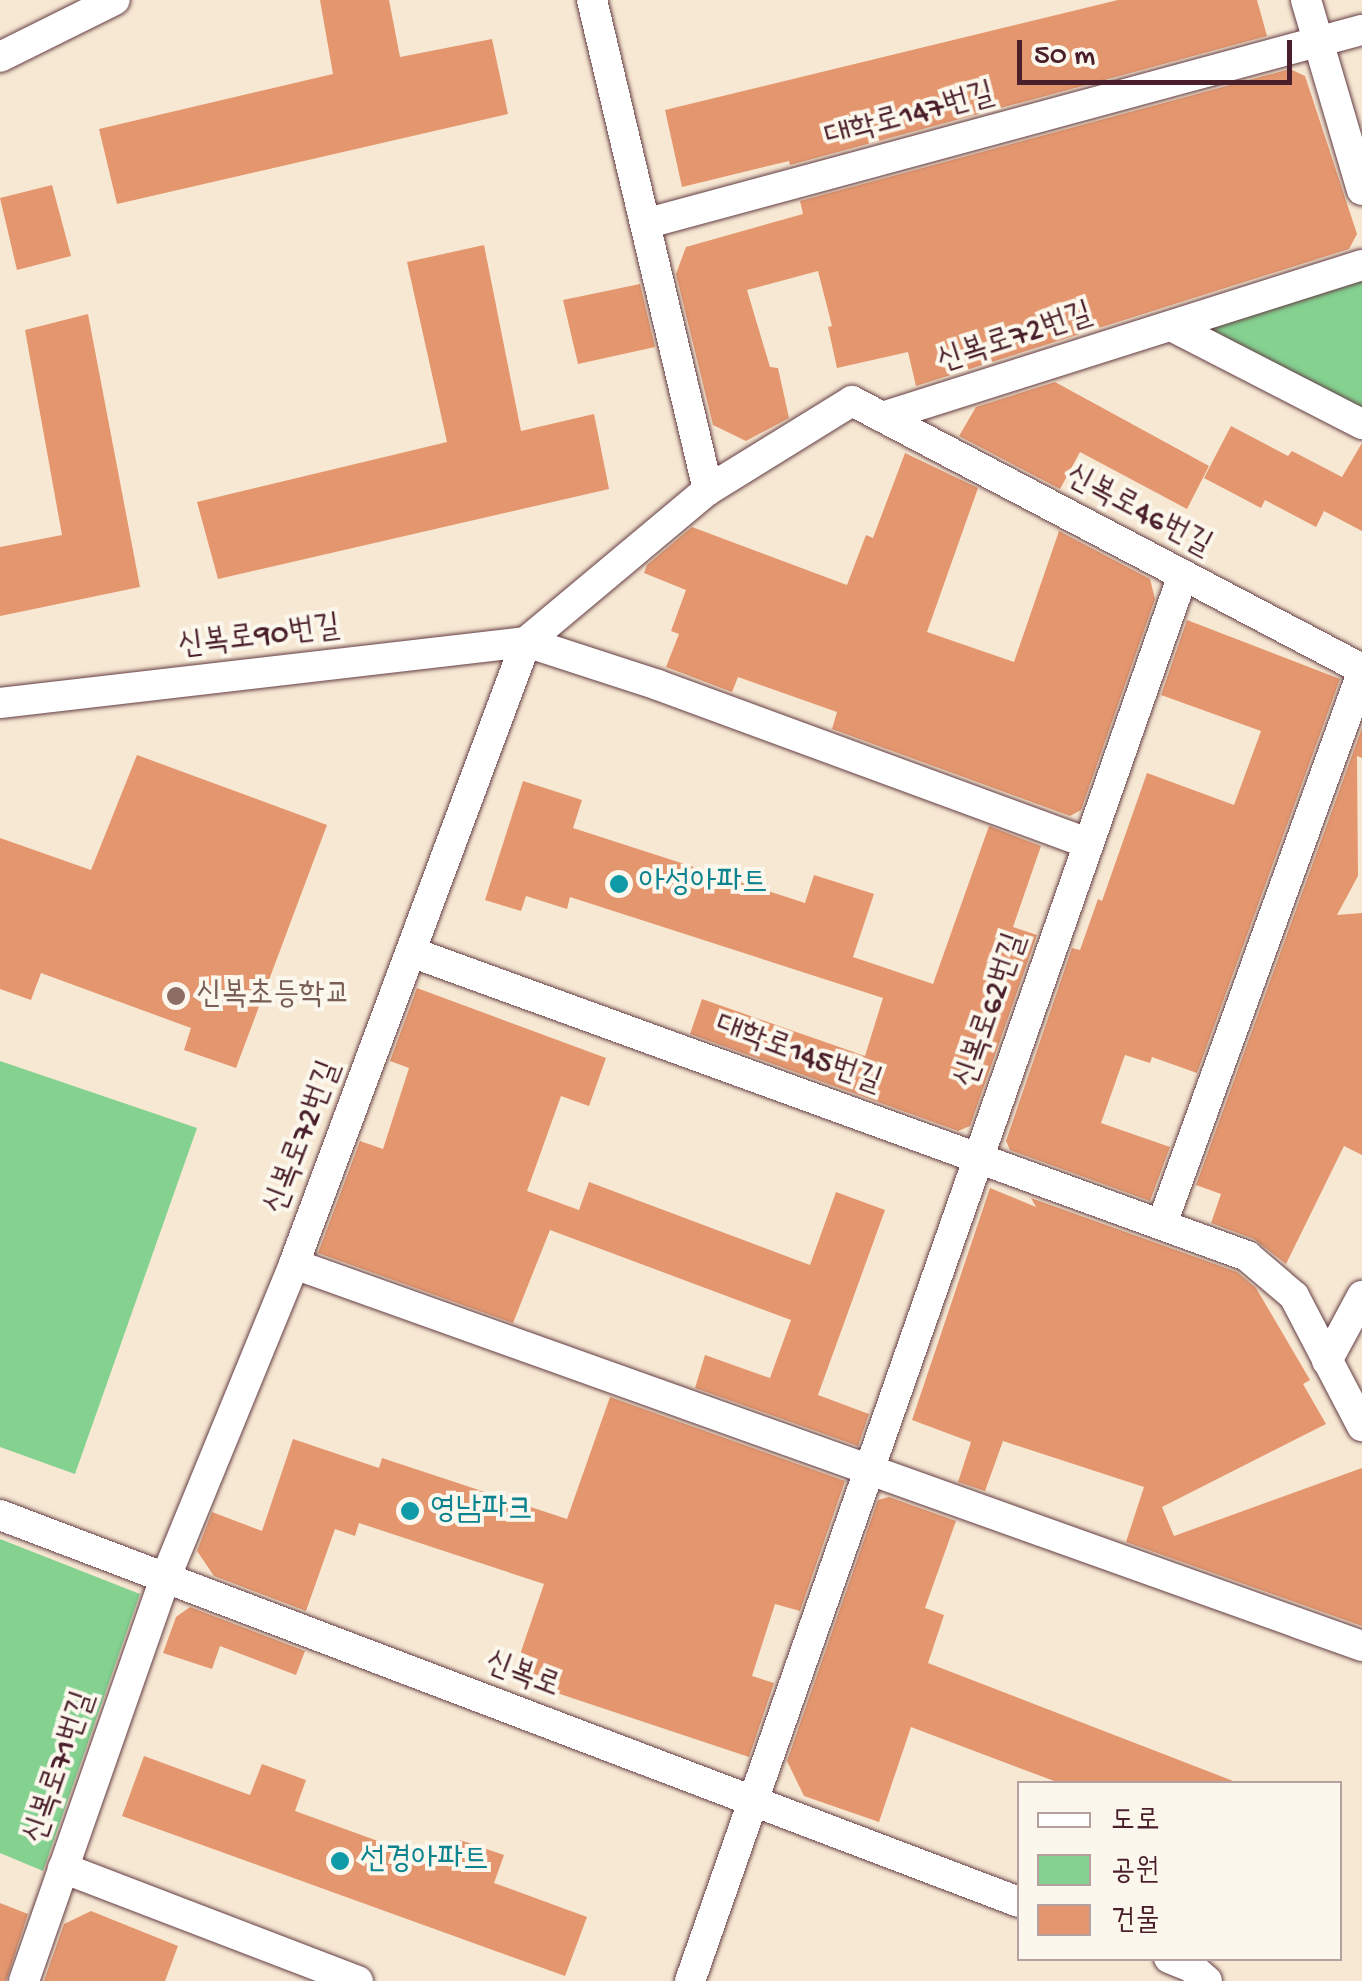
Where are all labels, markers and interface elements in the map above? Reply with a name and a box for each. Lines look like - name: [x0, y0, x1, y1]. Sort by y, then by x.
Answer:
- scale bar: [1022, 20, 1297, 82]
- text: 50 m: [1034, 40, 1095, 75]
- street label: 대학로147번길: [821, 76, 999, 158]
- street label: 신복로72번길: [932, 296, 1098, 382]
- street label: 신복로46번길: [1058, 457, 1218, 567]
- street label: 신복로90번길: [176, 609, 342, 667]
- place label: 아성아파트: [639, 865, 768, 903]
- marker: 아성아파트: [608, 873, 630, 895]
- street label: 신복로62번길: [948, 929, 1036, 1093]
- place label: 신복초등학교: [196, 977, 351, 1015]
- marker: 신복초등학교: [165, 985, 187, 1007]
- street label: 대학로145번길: [710, 1007, 886, 1103]
- street label: 신복로72번길: [257, 1056, 351, 1220]
- place label: 영남파크: [430, 1492, 533, 1530]
- marker: 영남파크: [399, 1500, 421, 1522]
- street label: 신복로: [479, 1644, 565, 1708]
- street label: 신복로71번길: [17, 1687, 105, 1849]
- legend: [1017, 1781, 1342, 1961]
- text: 도로: [1111, 1805, 1159, 1840]
- place label: 선경아파트: [360, 1842, 489, 1880]
- marker: 선경아파트: [329, 1850, 351, 1872]
- text: 공원: [1111, 1855, 1159, 1890]
- text: 건물: [1111, 1905, 1159, 1940]

